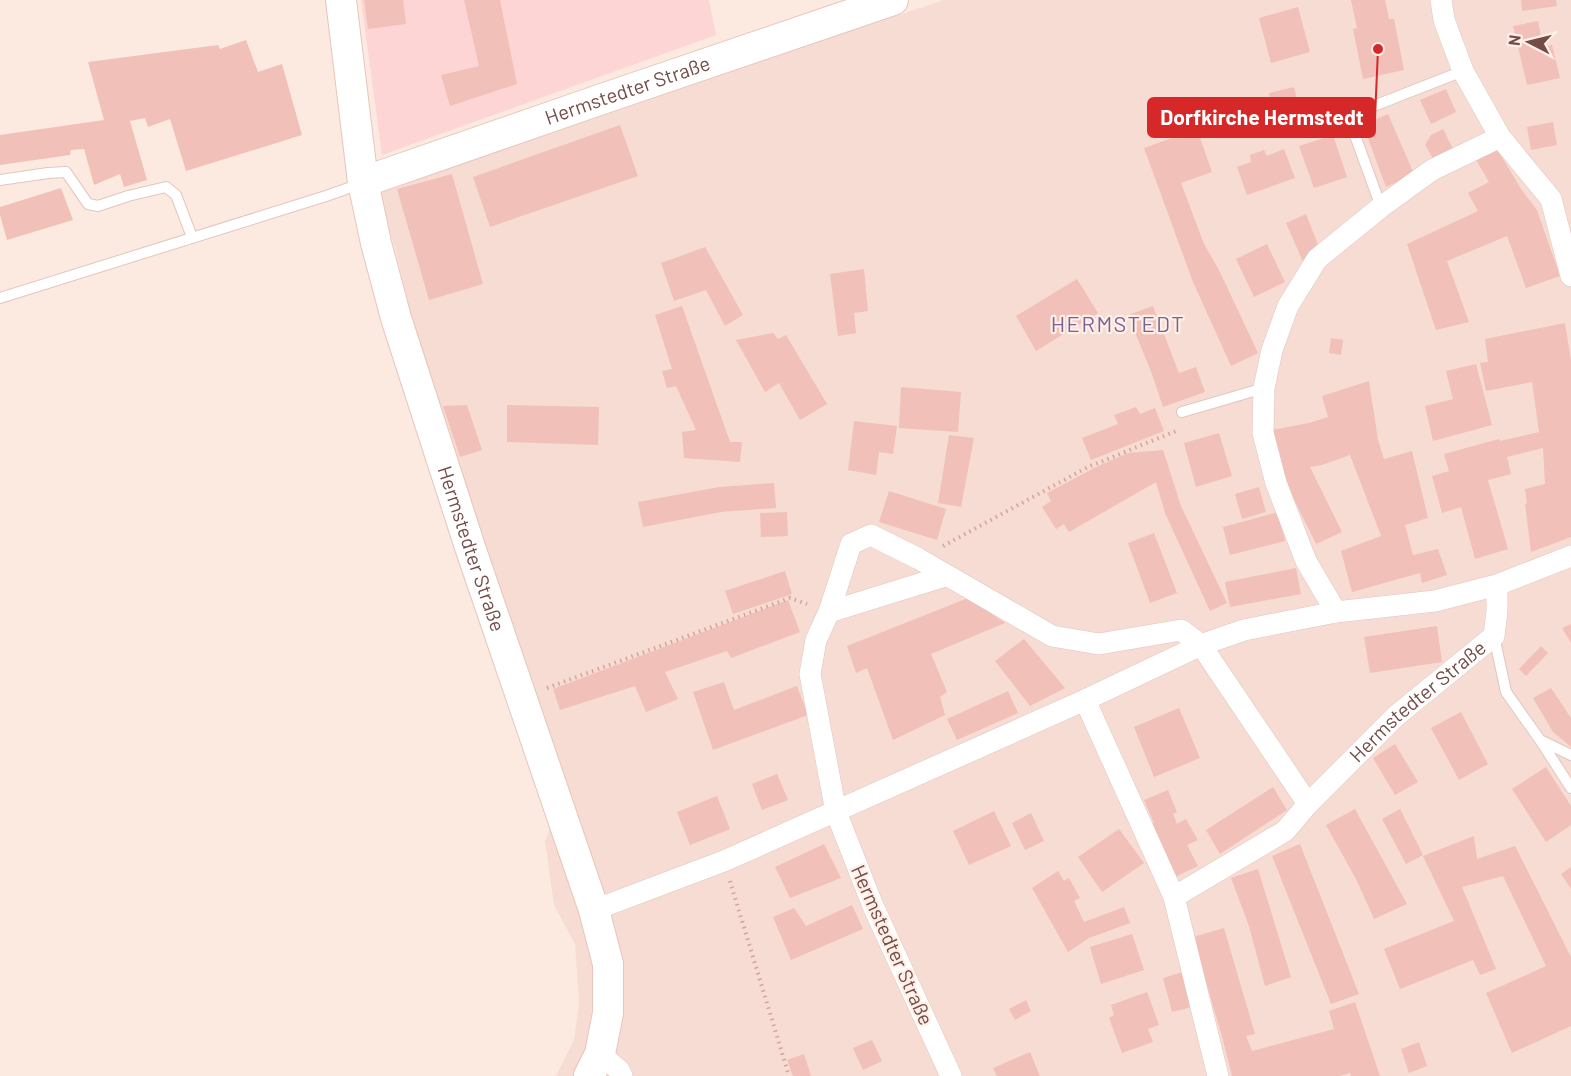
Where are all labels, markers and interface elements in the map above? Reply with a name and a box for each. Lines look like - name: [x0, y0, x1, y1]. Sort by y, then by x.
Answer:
- north arrow: [1499, 12, 1559, 72]
- text: N: [1504, 34, 1524, 47]
- street label: Hermstedter Straße: [542, 50, 713, 129]
- callout: Dorfkirche Hermstedt: [1148, 98, 1375, 137]
- text: Dorfkirche Hermstedt: [1160, 104, 1364, 129]
- district label: HERMSTEDT: [1051, 310, 1185, 336]
- street label: Hermstedter Straße: [434, 463, 511, 634]
- street label: Hermstedter Straße: [1344, 635, 1490, 767]
- street label: Hermstedter Straße: [847, 861, 939, 1028]

